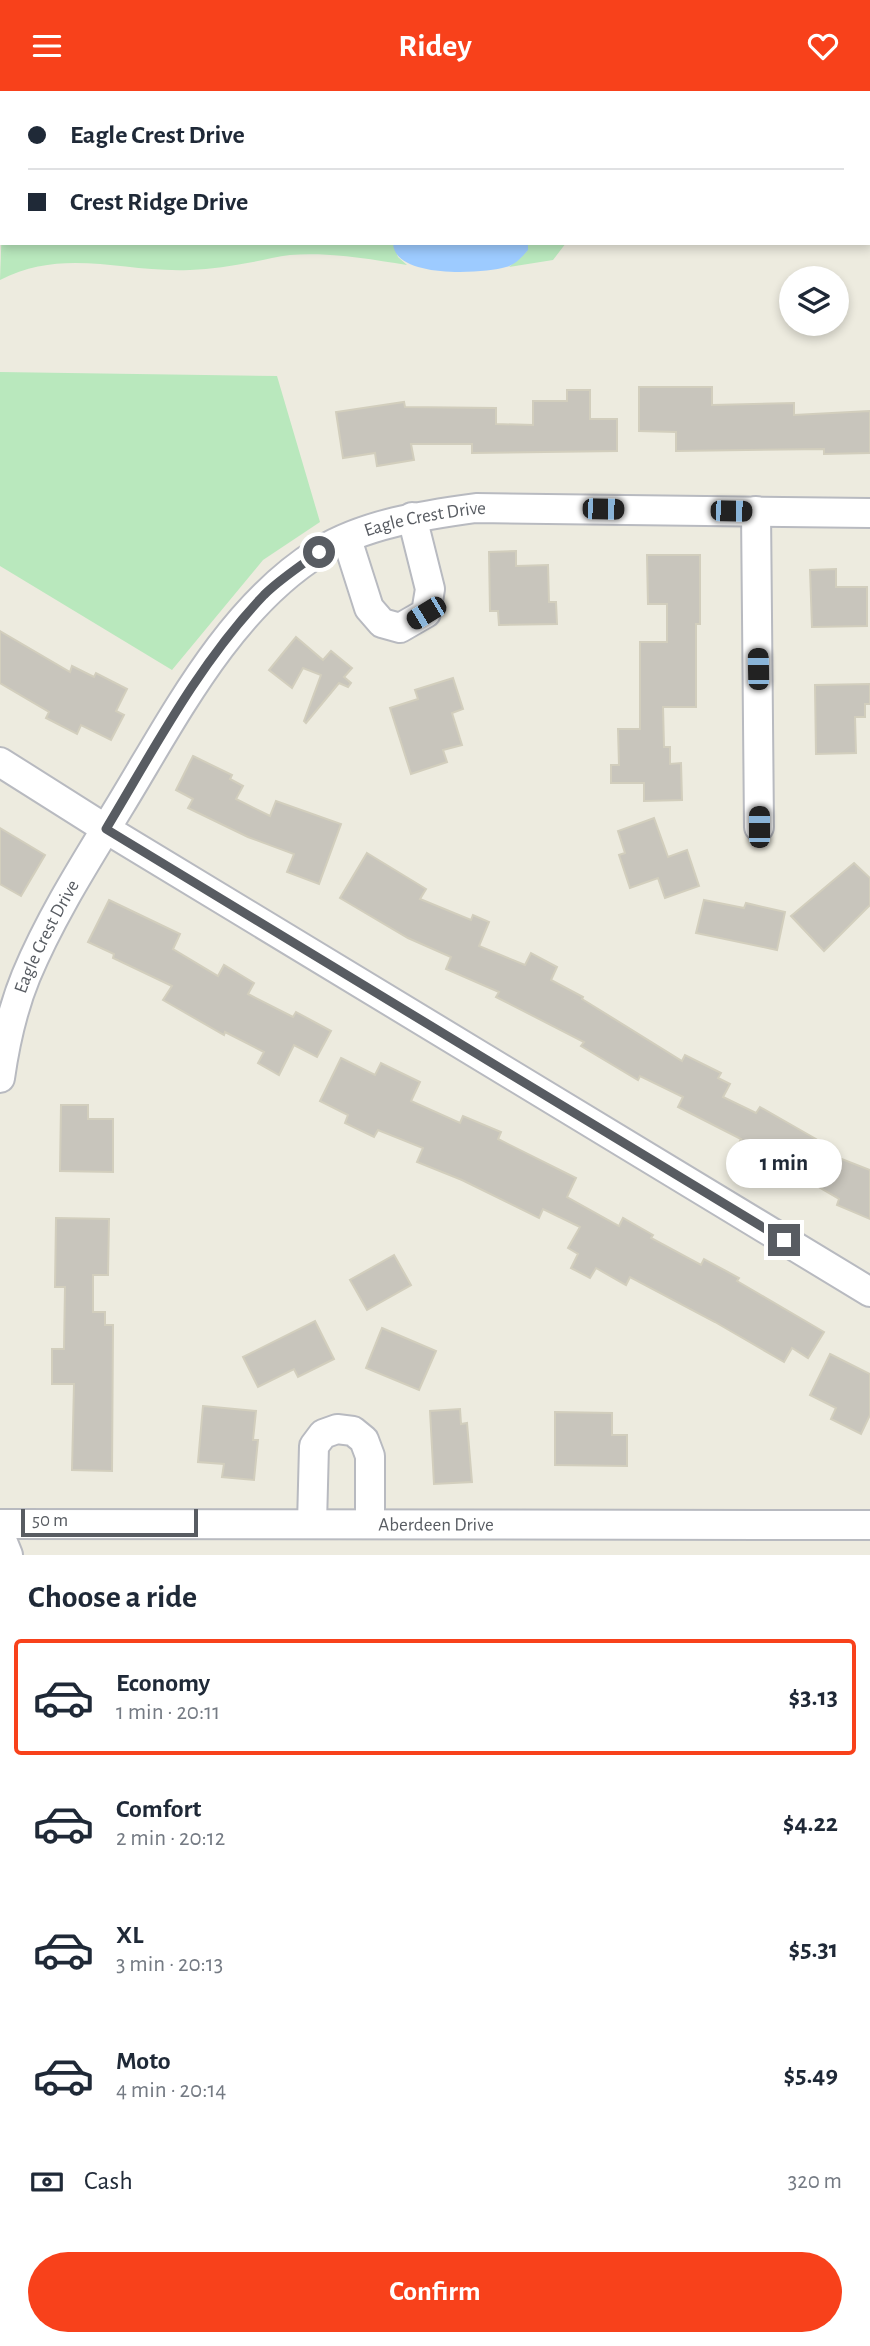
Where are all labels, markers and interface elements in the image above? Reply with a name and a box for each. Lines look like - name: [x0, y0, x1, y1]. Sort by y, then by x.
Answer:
- icon: menu: [28, 27, 66, 65]
- icon: heart: [804, 27, 842, 65]
- text: Ridey: [398, 30, 472, 62]
- text: Eagle Crest Drive: [70, 122, 245, 148]
- text: Crest Ridge Drive: [70, 189, 248, 215]
- map controls: [779, 266, 849, 336]
- button: layers: [779, 266, 849, 336]
- street label: Eagle Crest Drive: [362, 498, 486, 540]
- car: [582, 498, 625, 520]
- car: [710, 500, 753, 522]
- route start: [303, 536, 335, 568]
- car: [403, 593, 450, 633]
- car: [748, 648, 769, 690]
- car: [749, 806, 770, 848]
- street label: Eagle Crest Drive: [11, 877, 82, 996]
- callout: 1 min: [726, 1139, 842, 1187]
- text: 1 min: [760, 1152, 808, 1175]
- route end: [768, 1224, 800, 1256]
- scale bar: [21, 1506, 198, 1538]
- text: 50 m: [32, 1511, 68, 1530]
- street label: Aberdeen Drive: [378, 1515, 494, 1534]
- text: Choose a ride: [28, 1581, 197, 1613]
- icon: car: [32, 1666, 95, 1729]
- text: Economy: [116, 1670, 210, 1696]
- text: $3.13: [789, 1684, 838, 1710]
- text: 1 min · 20:11: [116, 1701, 220, 1724]
- icon: car: [32, 1792, 95, 1855]
- text: Comfort: [116, 1796, 201, 1822]
- text: $4.22: [783, 1810, 838, 1836]
- text: 2 min · 20:12: [116, 1827, 225, 1850]
- icon: car: [32, 1918, 95, 1981]
- text: XL: [116, 1922, 143, 1948]
- text: $5.31: [789, 1936, 838, 1962]
- text: 3 min · 20:13: [116, 1953, 223, 1976]
- icon: car: [32, 2044, 95, 2107]
- text: Moto: [116, 2048, 171, 2074]
- text: $5.49: [783, 2062, 838, 2088]
- text: 4 min · 20:14: [116, 2079, 226, 2102]
- icon: cash: [28, 2163, 66, 2201]
- text: Cash: [84, 2168, 133, 2194]
- text: 320 m: [788, 2170, 842, 2193]
- button: Confirm: [28, 2252, 842, 2332]

